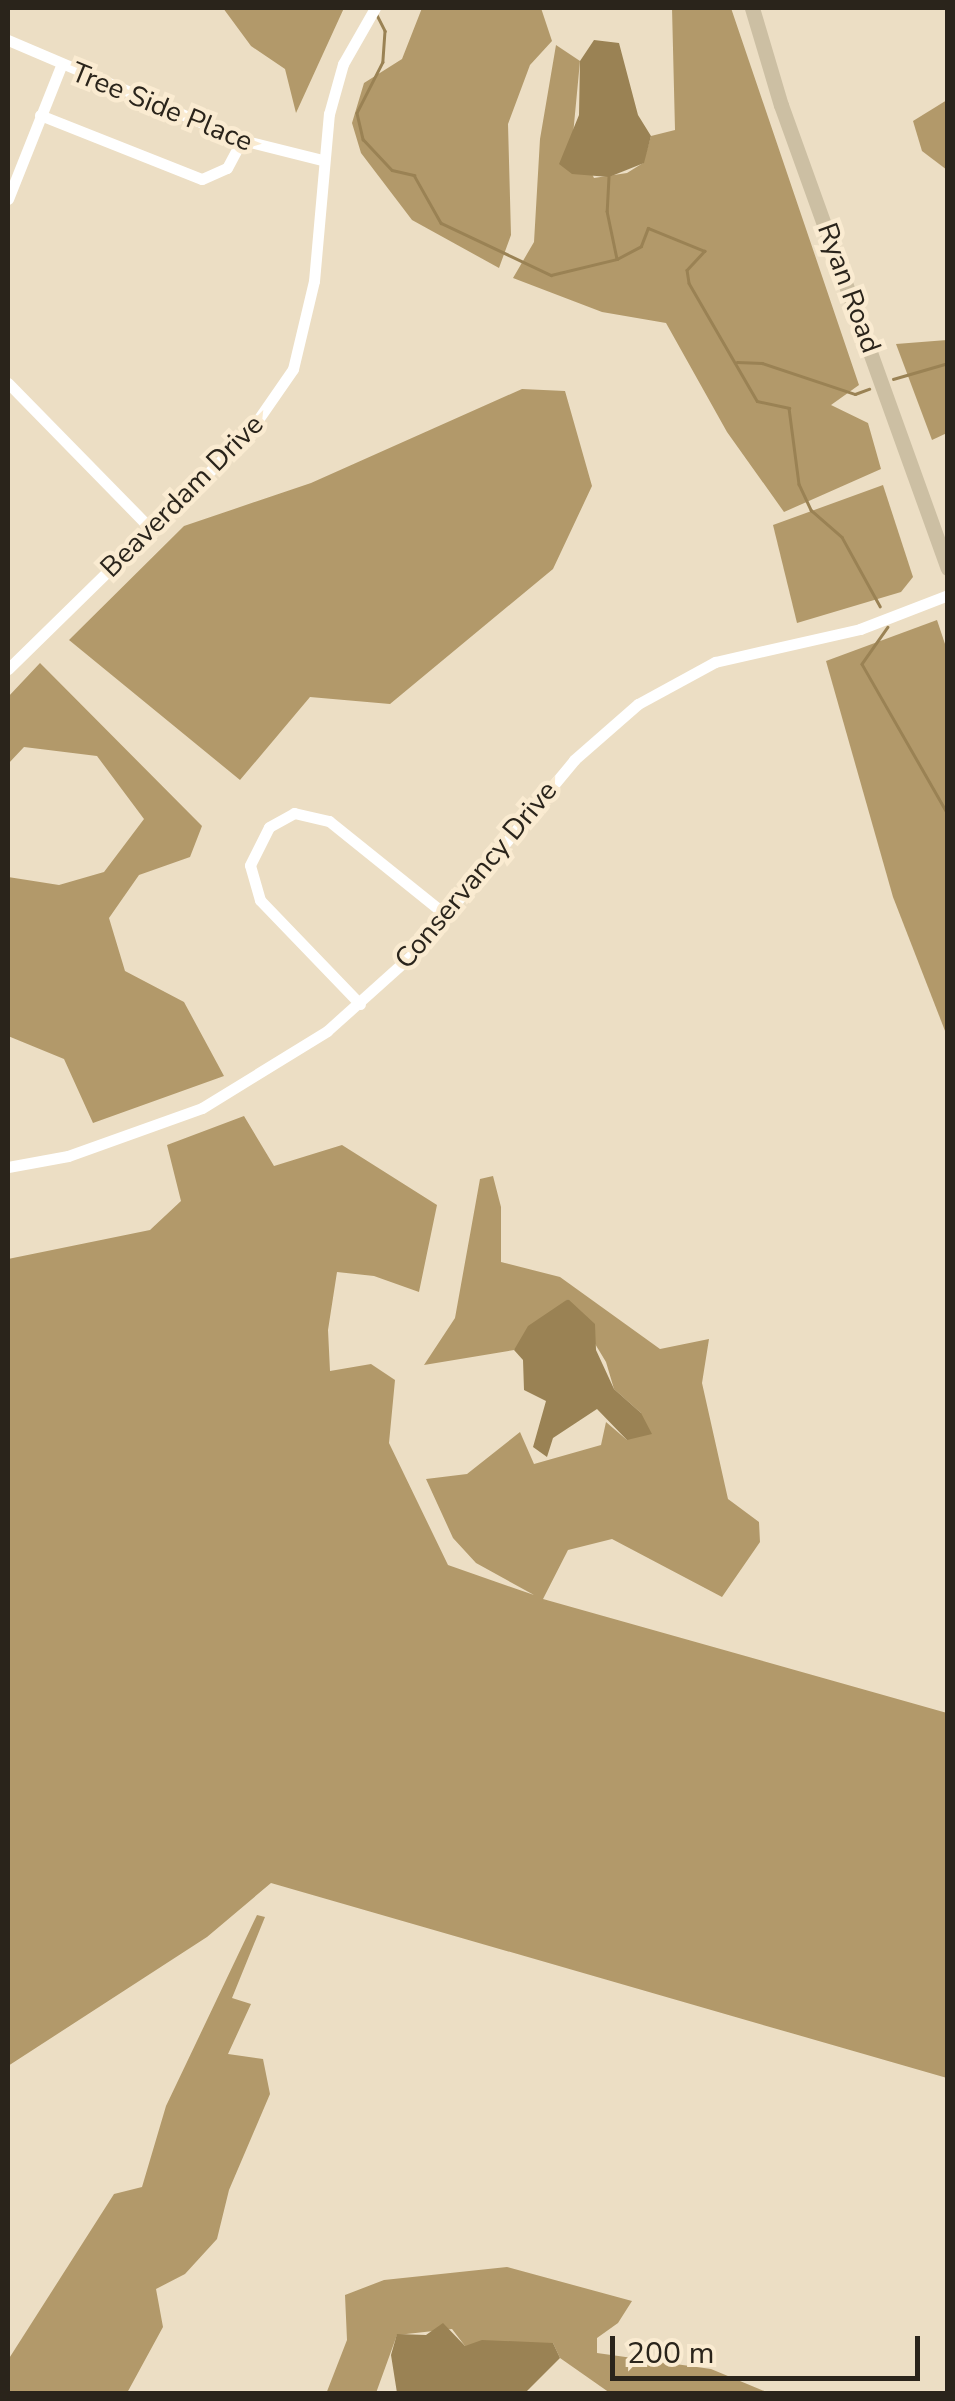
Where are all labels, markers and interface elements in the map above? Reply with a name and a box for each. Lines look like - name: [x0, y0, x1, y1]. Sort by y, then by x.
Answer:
- street label: Tree Side Place: [67, 55, 257, 159]
- street label: Ryan Road: [810, 218, 888, 358]
- street label: Beaverdam Drive: [94, 408, 270, 584]
- street label: Conservancy Drive: [388, 774, 564, 976]
- scale bar: [615, 2316, 925, 2378]
- text: 200 m: [627, 2333, 714, 2374]

